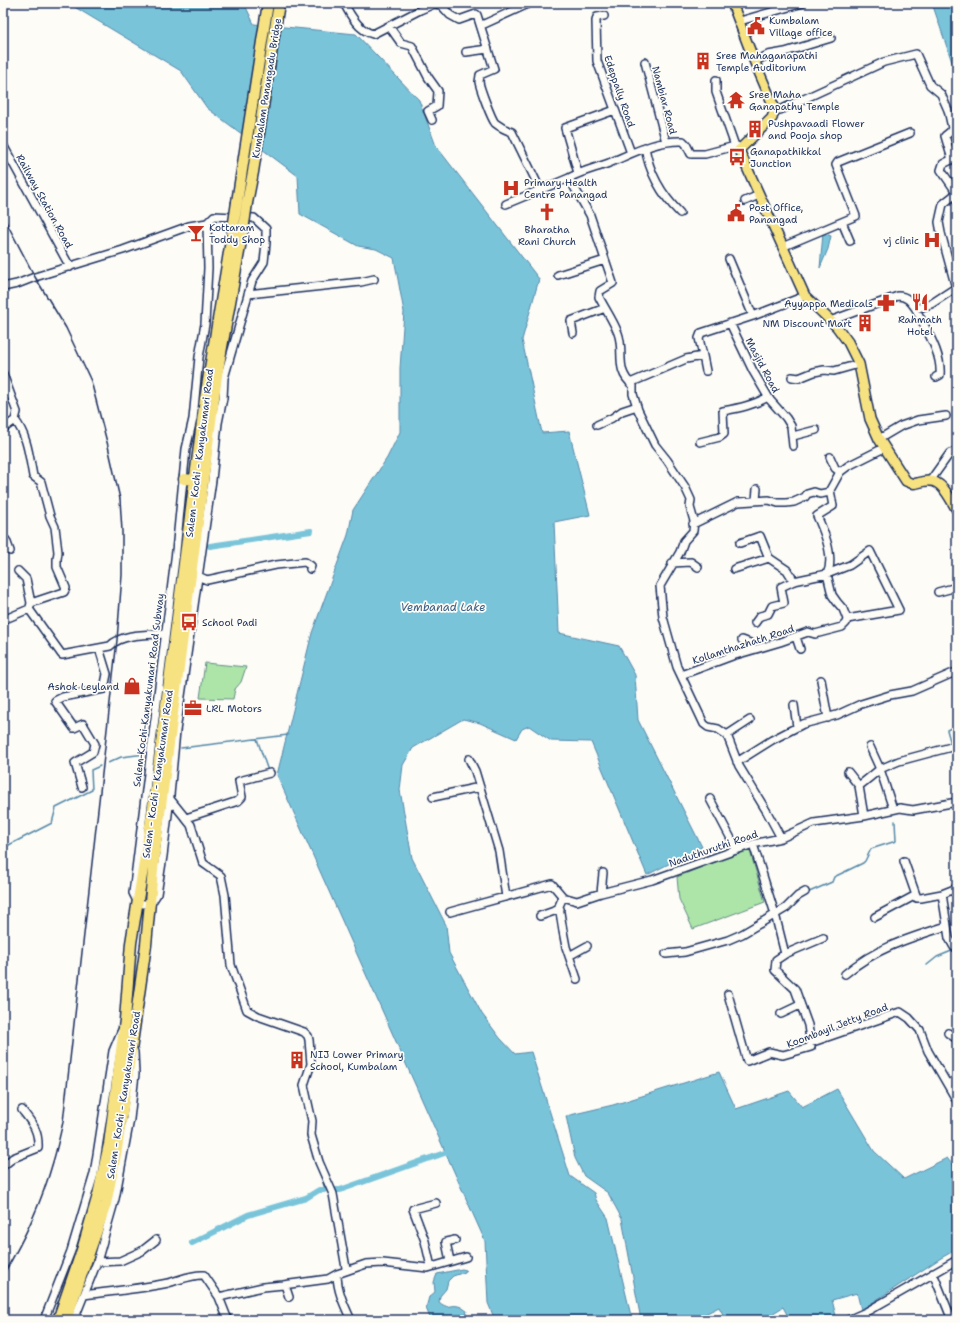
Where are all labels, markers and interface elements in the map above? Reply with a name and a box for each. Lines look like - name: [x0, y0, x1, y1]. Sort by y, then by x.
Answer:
- place label: Kumbalam Village office: [769, 14, 833, 39]
- public building icon: Kumbalam Village office: [746, 16, 766, 36]
- street label: Kumbalam Panangadu Bridge: [249, 17, 284, 159]
- place label: Sree Mahaganapathi Temple Auditorium: [716, 49, 818, 74]
- building icon: Sree Mahaganapathi Temple Auditorium: [693, 51, 713, 71]
- street label: Edeppally Road: [601, 53, 638, 129]
- street label: Nambiar Road: [649, 65, 680, 136]
- place label: Sree Maha Ganapathy Temple: [749, 88, 840, 113]
- temple icon: Sree Maha Ganapathy Temple: [726, 90, 746, 110]
- place label: Pushpavaadi Flower and Pooja shop: [768, 117, 865, 142]
- building icon: Pushpavaadi Flower and Pooja shop: [745, 119, 765, 139]
- place label: Ganapathikkal Junction: [750, 145, 821, 170]
- bus stop icon: Ganapathikkal Junction: [727, 147, 747, 167]
- street label: Railway Station Road: [13, 152, 76, 251]
- place label: Primary Health Centre Panangad: [524, 176, 608, 201]
- hospital icon: Primary Health Centre Panangad: [501, 178, 521, 198]
- place label: Post Office, Panangad: [749, 201, 803, 226]
- church icon: Bharatha Rani Church: [537, 202, 557, 222]
- public building icon: Post Office, Panangad: [726, 203, 746, 223]
- place label: Kottaram Toddy Shop: [209, 221, 265, 246]
- bar icon: Kottaram Toddy Shop: [186, 223, 206, 243]
- place label: Bharatha Rani Church: [518, 223, 576, 248]
- hospital icon: vj clinic: [922, 230, 942, 250]
- place label: vj clinic: [883, 234, 919, 247]
- restaurant icon: Rahmath Hotel: [910, 292, 930, 312]
- pharmacy icon: Ayyappa Medicals: [876, 293, 896, 313]
- place label: Ayyappa Medicals: [784, 297, 873, 310]
- building icon: NM Discount Mart: [855, 313, 875, 333]
- place label: Rahmath Hotel: [898, 313, 942, 338]
- place label: NM Discount Mart: [762, 317, 852, 330]
- street label: Masjid Road: [743, 335, 783, 396]
- street label: Salem - Kochi - Kanyakumari Road: [183, 367, 216, 538]
- street label: Salem-Kochi-Kanyakumari Road Subway: [130, 592, 167, 788]
- water label: Vembanad Lake: [400, 600, 486, 615]
- bus stop icon: School Padi: [179, 612, 199, 632]
- place label: School Padi: [202, 616, 258, 629]
- street label: Kollamthazhath Road: [691, 622, 796, 667]
- shop icon: Ashok Leyland: [122, 676, 142, 696]
- place label: Ashok Leyland: [48, 680, 120, 693]
- street label: Salem - Kochi - Kanyakumari Road: [139, 688, 176, 859]
- office icon: LRL Motors: [183, 698, 203, 718]
- place label: LRL Motors: [206, 702, 262, 715]
- street label: Naduthuruthi Road: [667, 827, 760, 870]
- street label: Koombayil Jetty Road: [785, 1000, 890, 1051]
- street label: Salem - Kochi - Kanyakumari Road: [104, 1010, 143, 1180]
- place label: NIJ Lower Primary School, Kumbalam: [310, 1048, 404, 1073]
- building icon: NIJ Lower Primary School, Kumbalam: [287, 1050, 307, 1070]

